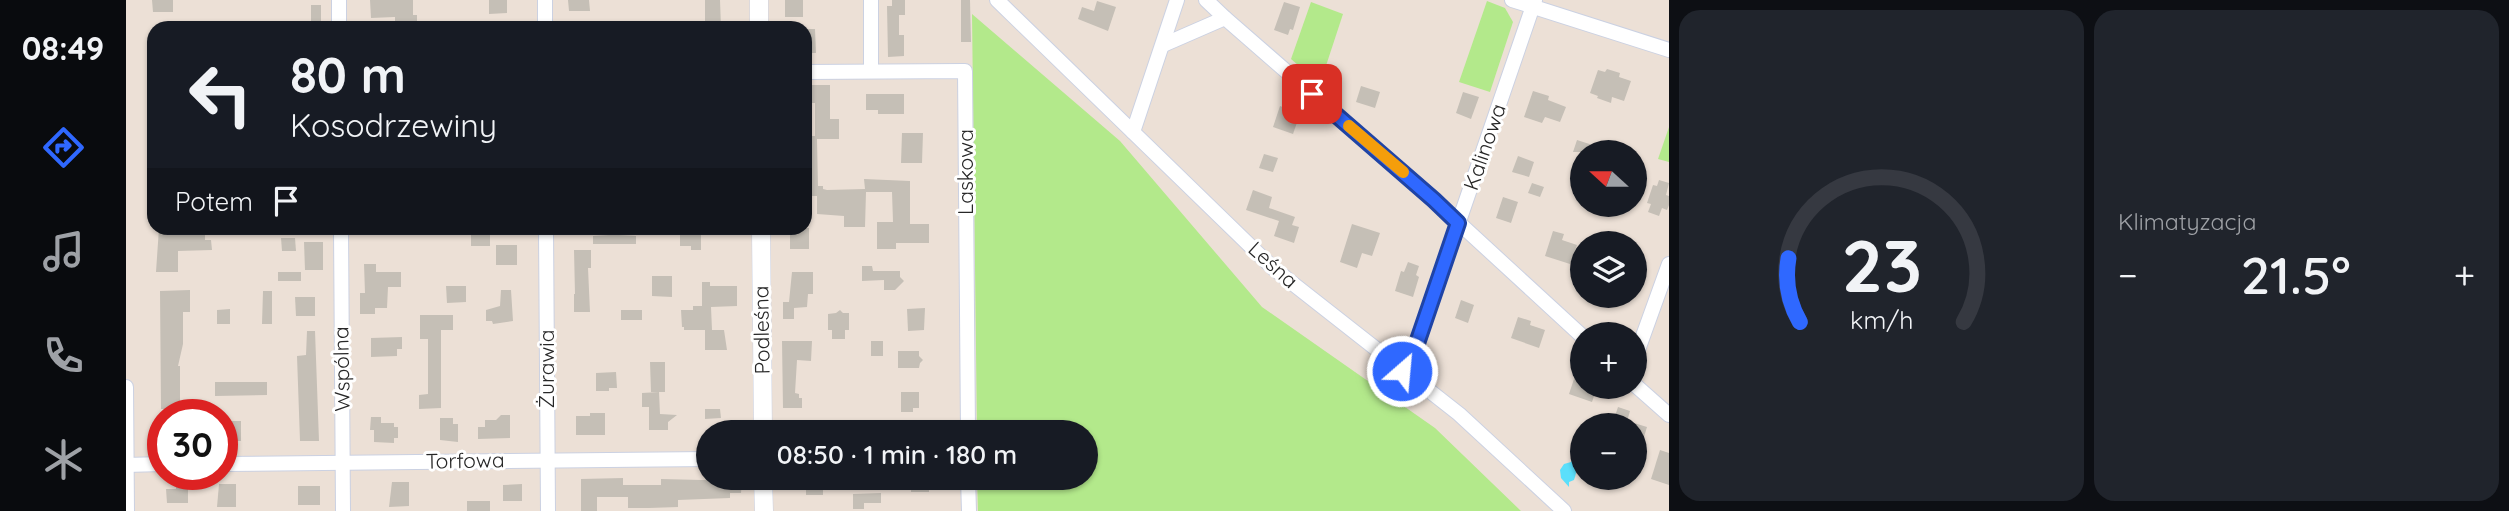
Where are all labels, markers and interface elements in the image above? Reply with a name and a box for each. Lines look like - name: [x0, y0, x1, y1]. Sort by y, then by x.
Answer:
- text: 08:49: [22, 28, 104, 68]
- text: 80 m: [290, 44, 406, 105]
- icon: left: [175, 49, 266, 140]
- pin: [1282, 64, 1342, 124]
- icon: arrive: [1293, 75, 1331, 113]
- street label: Kalinowa: [1457, 100, 1511, 193]
- text: Kosodrzewiny: [290, 105, 497, 145]
- icon: directions: [39, 123, 88, 172]
- street label: Laskowa: [952, 129, 978, 215]
- north arrow: [1570, 140, 1647, 217]
- map controls: [1570, 140, 1647, 490]
- icon: arrive: [267, 182, 305, 220]
- text: Potem: [175, 185, 253, 218]
- text: Klimatyzacja: [2118, 207, 2257, 236]
- text: 23: [1841, 219, 1922, 310]
- icon: music: [39, 227, 88, 276]
- button: layers: [1570, 231, 1647, 308]
- street label: Leśna: [1244, 235, 1304, 293]
- text: 21.5°: [2241, 242, 2351, 307]
- text: −: [2118, 251, 2138, 299]
- text: +: [2454, 251, 2475, 299]
- street label: Podleśna: [747, 285, 775, 375]
- text: km/h: [1850, 303, 1913, 334]
- button: +: [1570, 322, 1647, 399]
- street label: Wspólna: [327, 326, 355, 412]
- street label: Żurawia: [533, 330, 559, 408]
- icon: phone: [39, 331, 88, 380]
- position arrow: [1365, 334, 1439, 408]
- speed limit sign: 30: [147, 399, 238, 490]
- button: −: [1570, 413, 1647, 490]
- icon: climate: [39, 435, 88, 484]
- text: 08:50 · 1 min · 180 m: [777, 438, 1017, 471]
- street label: Torfowa: [425, 446, 505, 474]

